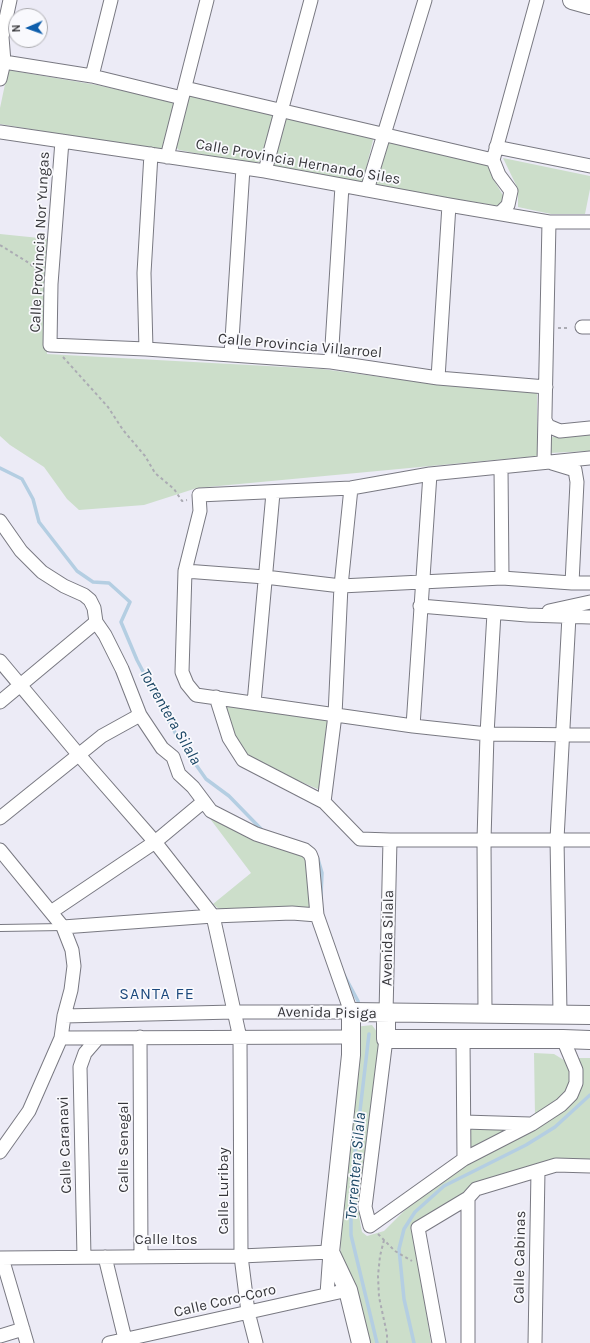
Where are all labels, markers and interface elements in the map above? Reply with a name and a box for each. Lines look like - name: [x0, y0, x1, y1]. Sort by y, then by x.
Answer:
- north arrow: [8, 8, 48, 48]
- text: N: [10, 24, 23, 33]
- street label: Calle Provincia Hernando Siles: [194, 135, 402, 189]
- street label: Calle Provincia Nor Yungas: [26, 151, 54, 333]
- street label: Calle Provincia Villarroel: [217, 330, 383, 362]
- water label: Torrentera Silala: [135, 665, 205, 769]
- street label: Avenida Silala: [378, 890, 398, 986]
- district label: SANTA FE: [119, 984, 195, 1004]
- street label: Avenida Pisiga: [277, 1003, 377, 1023]
- street label: Calle Caranavi: [54, 1096, 76, 1194]
- street label: Calle Senegal: [115, 1101, 133, 1193]
- water label: Torrentera Silala: [342, 1111, 370, 1221]
- street label: Calle Luribay: [215, 1147, 233, 1235]
- street label: Calle Cabinas: [510, 1210, 530, 1304]
- street label: Calle Itos: [134, 1231, 198, 1249]
- street label: Calle Coro-Coro: [172, 1280, 278, 1322]

